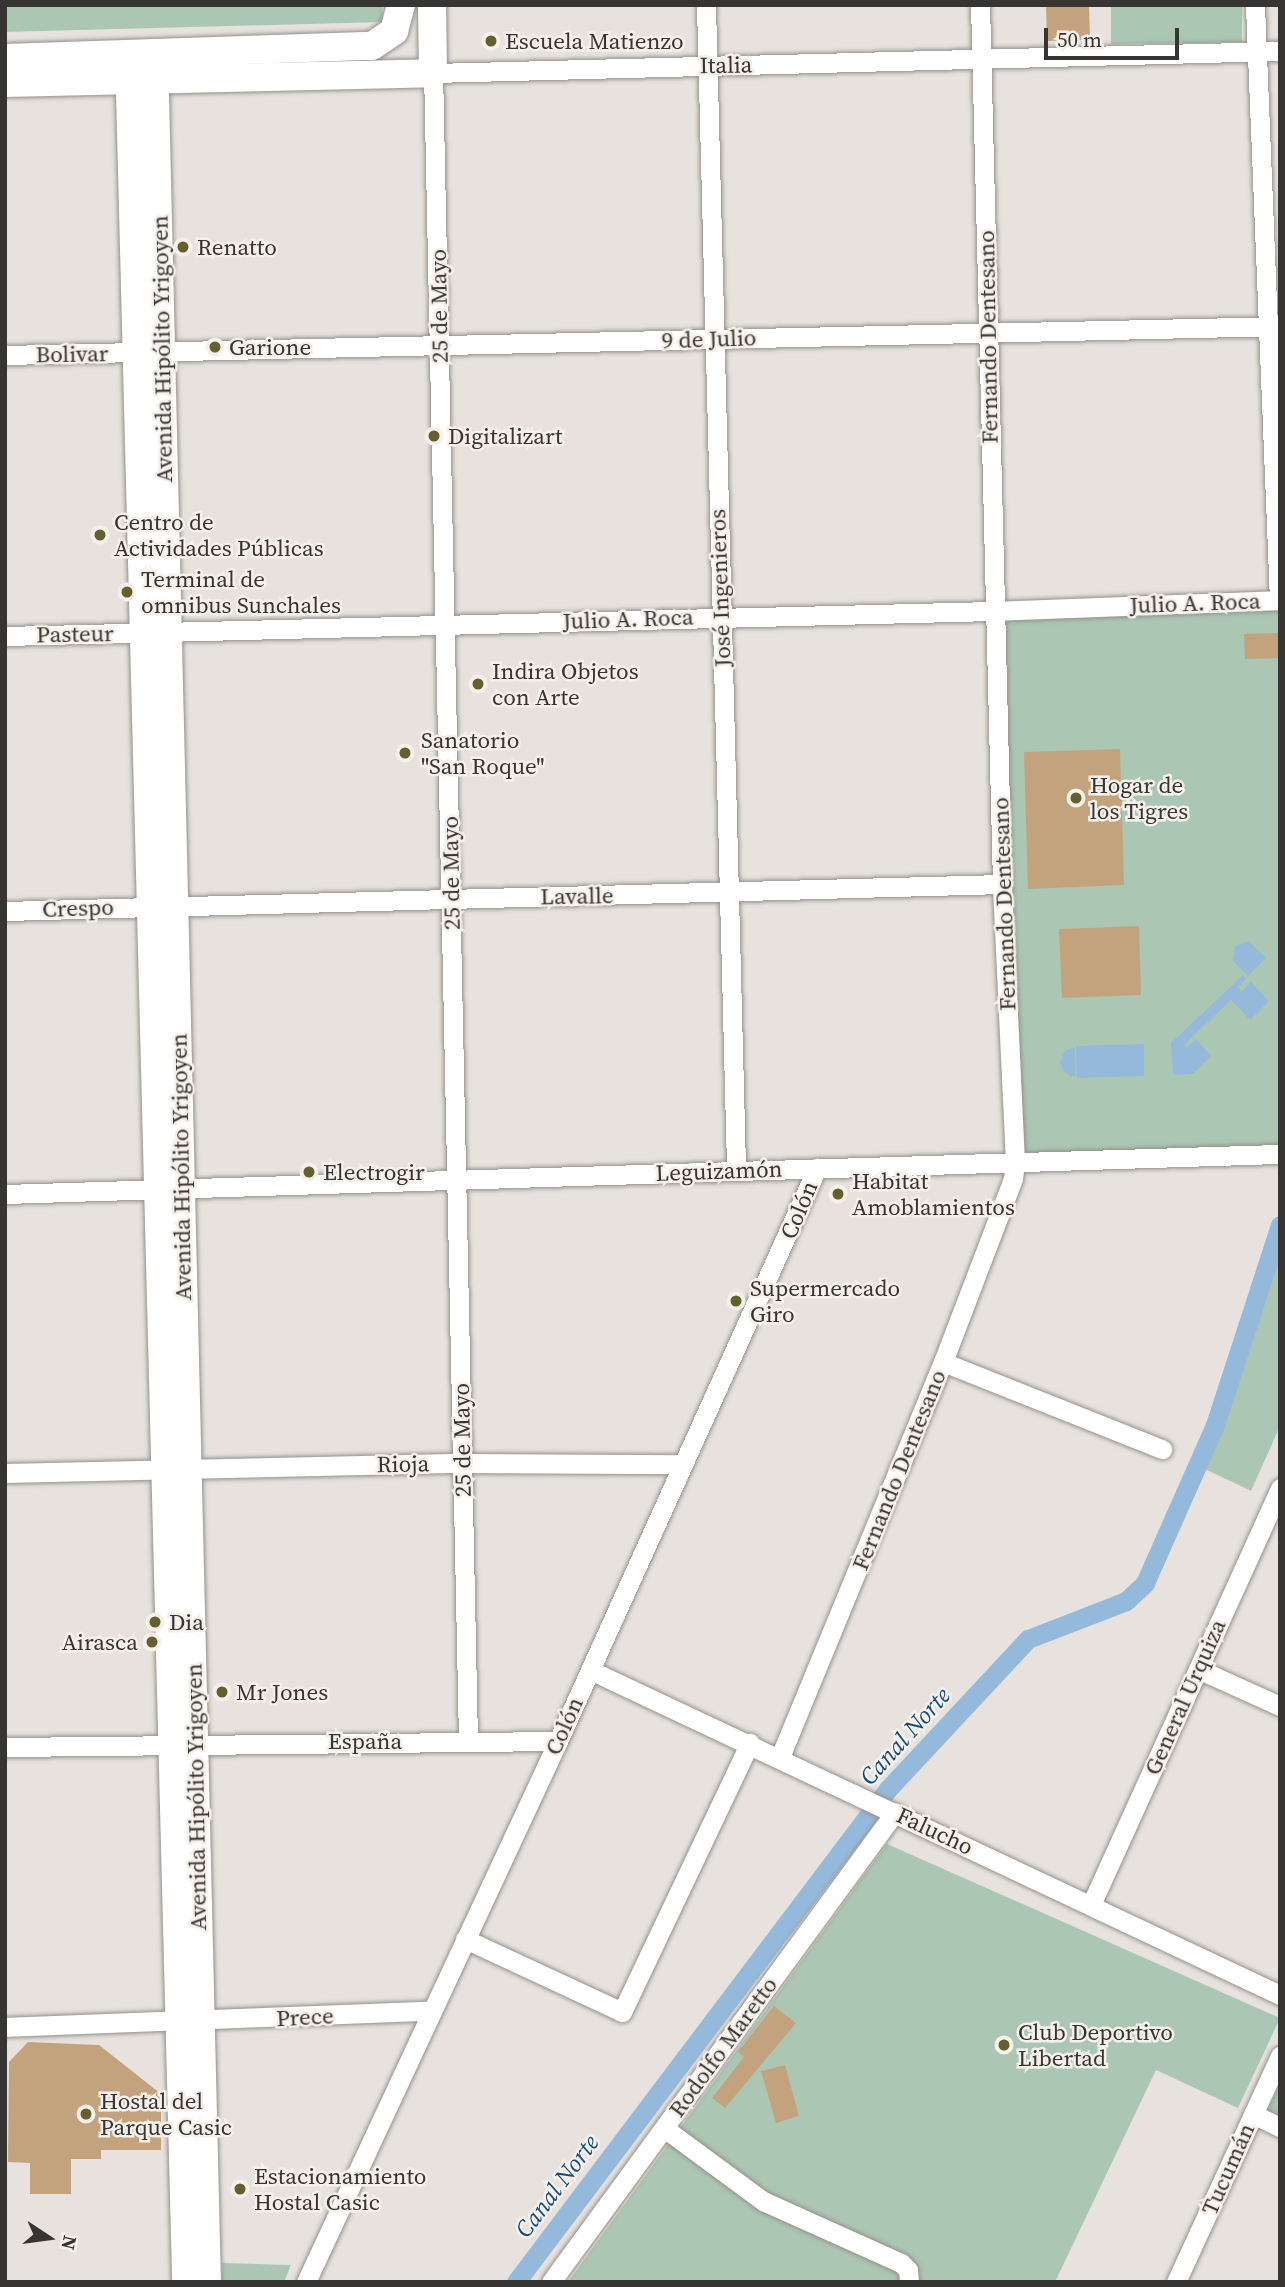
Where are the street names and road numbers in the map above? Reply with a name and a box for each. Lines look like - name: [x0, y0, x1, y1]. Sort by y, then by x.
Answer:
- street label: Italia: [699, 51, 753, 79]
- street label: Avenida Hipólito Yrigoyen: [146, 215, 178, 483]
- street label: Fernando Dentesano: [972, 230, 1004, 444]
- street label: 25 de Mayo: [424, 249, 454, 363]
- street label: 9 de Julio: [661, 324, 757, 354]
- street label: Bolivar: [35, 340, 109, 368]
- street label: José Ingenieros: [703, 508, 737, 668]
- street label: Julio A. Roca: [1129, 587, 1261, 619]
- street label: Julio A. Roca: [562, 603, 694, 635]
- street label: Pasteur: [36, 620, 114, 648]
- street label: Fernando Dentesano: [986, 797, 1022, 1011]
- street label: 25 de Mayo: [436, 816, 466, 930]
- street label: Lavalle: [540, 882, 614, 910]
- street label: Crespo: [42, 893, 114, 923]
- street label: Avenida Hipólito Yrigoyen: [165, 1033, 197, 1301]
- street label: Leguizamón: [655, 1155, 783, 1187]
- street label: Colón: [775, 1177, 823, 1243]
- street label: Fernando Dentesano: [846, 1366, 952, 1574]
- street label: 25 de Mayo: [447, 1383, 477, 1497]
- street label: Rioja: [376, 1450, 430, 1478]
- street label: General Urquiza: [1138, 1615, 1232, 1779]
- street label: Avenida Hipólito Yrigoyen: [180, 1663, 212, 1931]
- street label: Colón: [539, 1693, 589, 1759]
- street label: España: [328, 1727, 402, 1755]
- street label: Falucho: [892, 1801, 978, 1861]
- street label: Rodolfo Maretto: [663, 1972, 783, 2122]
- street label: Prece: [276, 2002, 334, 2032]
- street label: Tucumán: [1196, 2119, 1260, 2219]

